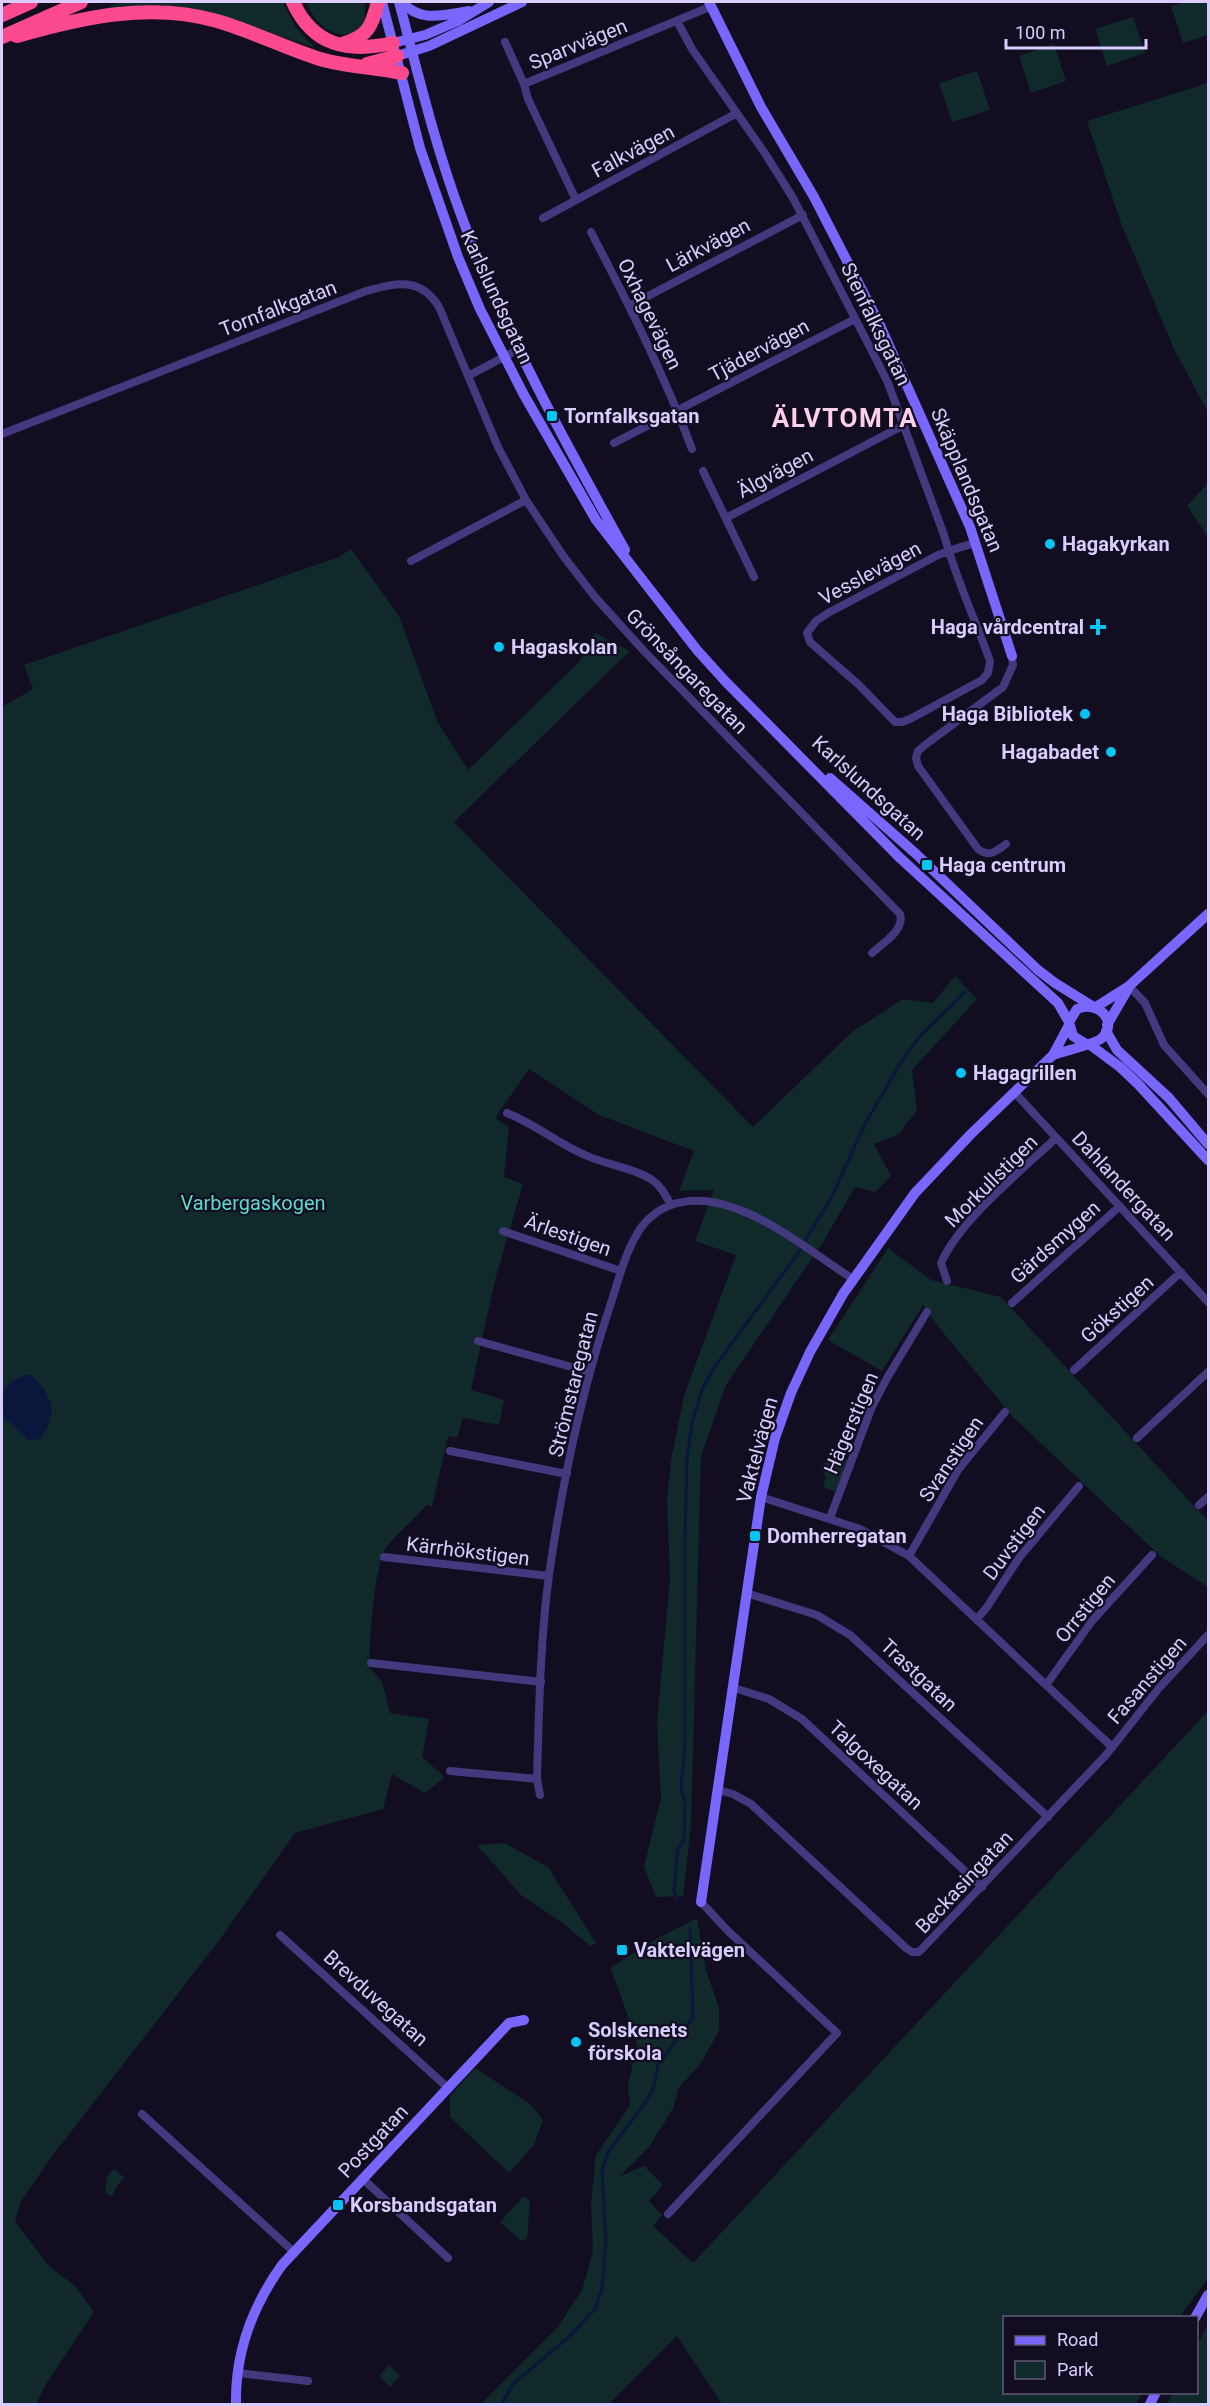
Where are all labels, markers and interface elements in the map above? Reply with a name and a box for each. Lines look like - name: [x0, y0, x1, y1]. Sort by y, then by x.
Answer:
- scale bar: [1006, 12, 1146, 50]
- street label: Sparvvägen: [525, 13, 631, 75]
- text: 100 m: [1015, 22, 1066, 43]
- street label: Falkvägen: [588, 119, 678, 183]
- street label: Lärkvägen: [662, 213, 754, 277]
- street label: Karlslundsgatan: [456, 226, 538, 368]
- street label: Oxhagevägen: [613, 255, 687, 373]
- street label: Stenfalksgatan: [836, 259, 916, 389]
- street label: Tornfalkgatan: [216, 275, 340, 341]
- street label: Tjädervägen: [705, 314, 813, 386]
- district label: ÄLVTOMTA: [772, 403, 918, 433]
- place label: Tornfalksgatan: [564, 404, 699, 428]
- street label: Skäpplandsgatan: [926, 404, 1008, 556]
- marker: Tornfalksgatan: [545, 409, 559, 423]
- street label: Älgvägen: [733, 443, 817, 503]
- place label: Hagakyrkan: [1062, 532, 1170, 556]
- street label: Vesslevägen: [815, 536, 925, 610]
- marker: Hagakyrkan: [1043, 537, 1057, 551]
- street label: Grönsångaregatan: [621, 603, 753, 739]
- place label: Haga vårdcentral: [931, 615, 1084, 639]
- marker: Haga vårdcentral: [1089, 618, 1107, 636]
- place label: Hagaskolan: [511, 635, 617, 659]
- marker: Hagaskolan: [492, 640, 506, 654]
- place label: Haga Bibliotek: [942, 702, 1073, 726]
- marker: Haga Bibliotek: [1078, 707, 1092, 721]
- street label: Karlslundsgatan: [807, 731, 931, 845]
- place label: Hagabadet: [1001, 740, 1099, 764]
- marker: Hagabadet: [1104, 745, 1118, 759]
- place label: Haga centrum: [939, 853, 1066, 877]
- marker: Haga centrum: [920, 858, 934, 872]
- place label: Hagagrillen: [973, 1061, 1077, 1085]
- marker: Hagagrillen: [954, 1066, 968, 1080]
- street label: Dahlandergatan: [1067, 1126, 1181, 1246]
- street label: Morkullstigen: [940, 1130, 1042, 1232]
- park label: Varbergaskogen: [180, 1191, 326, 1215]
- street label: Gärdsmygen: [1005, 1195, 1105, 1289]
- street label: Ärlestigen: [522, 1209, 614, 1261]
- street label: Gökstigen: [1076, 1270, 1158, 1348]
- street label: Strömstaregatan: [543, 1309, 603, 1459]
- street label: Hägerstigen: [819, 1368, 883, 1478]
- street label: Vaktelvägen: [731, 1394, 783, 1506]
- street label: Svanstigen: [914, 1412, 988, 1506]
- street label: Duvstigen: [978, 1499, 1050, 1585]
- place label: Domherregatan: [767, 1524, 907, 1548]
- marker: Domherregatan: [748, 1529, 762, 1543]
- street label: Kärrhökstigen: [405, 1532, 531, 1570]
- street label: Orrstigen: [1050, 1569, 1120, 1647]
- street label: Fasanstigen: [1102, 1631, 1192, 1729]
- street label: Trastgatan: [876, 1634, 962, 1716]
- street label: Talgoxegatan: [824, 1715, 928, 1815]
- street label: Beckasingatan: [910, 1826, 1018, 1938]
- place label: Vaktelvägen: [634, 1938, 745, 1962]
- marker: Vaktelvägen: [615, 1943, 629, 1957]
- street label: Brevduvegatan: [319, 1945, 433, 2051]
- place label: Solskenets förskola: [588, 2018, 688, 2065]
- marker: Solskenets förskola: [569, 2035, 583, 2049]
- street label: Postgatan: [333, 2099, 413, 2183]
- place label: Korsbandsgatan: [350, 2193, 497, 2217]
- marker: Korsbandsgatan: [331, 2198, 345, 2212]
- legend: [1003, 2316, 1198, 2394]
- text: Road: [1057, 2329, 1098, 2350]
- text: Park: [1057, 2359, 1094, 2380]

